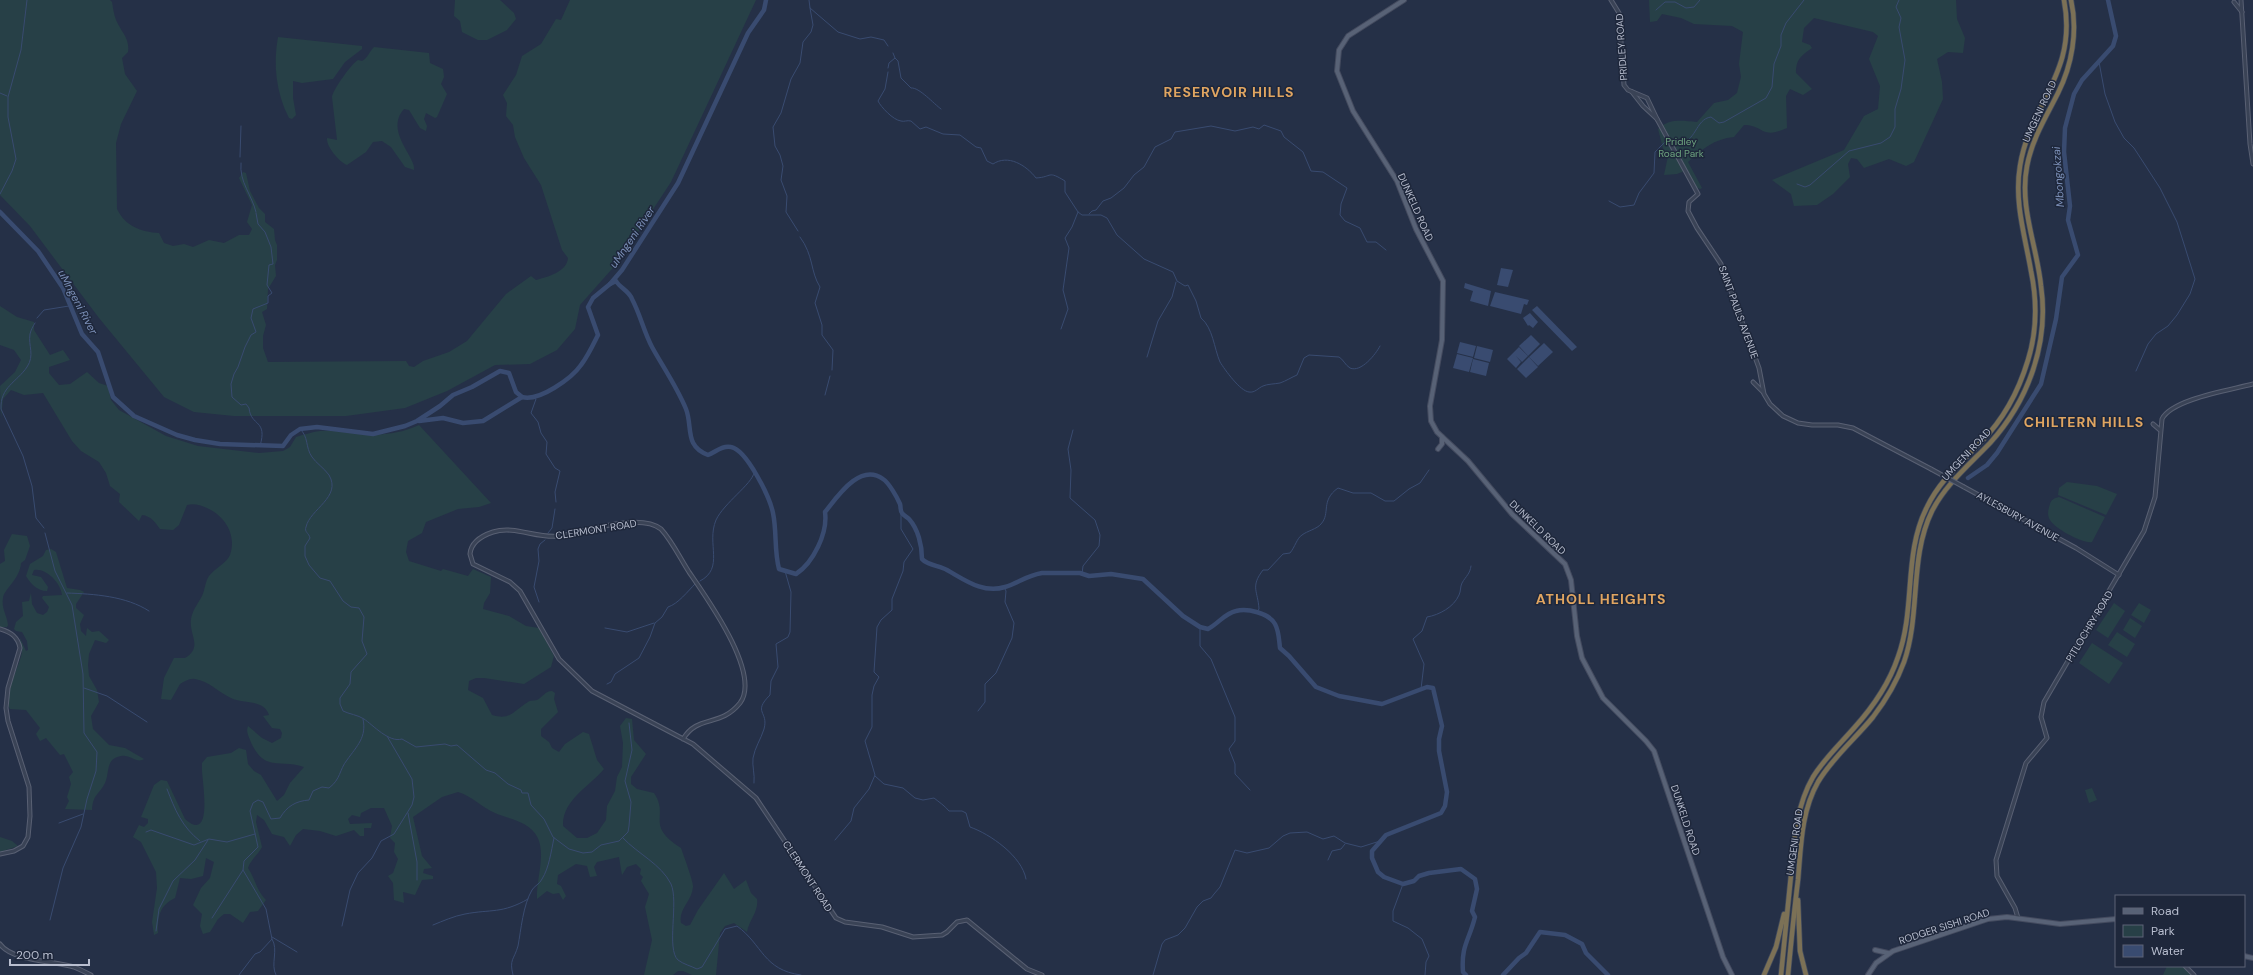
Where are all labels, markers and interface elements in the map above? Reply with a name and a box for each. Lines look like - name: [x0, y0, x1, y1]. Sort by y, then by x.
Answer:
- street label: PRIDLEY ROAD: [1613, 13, 1630, 81]
- street label: UMGENI ROAD: [2019, 78, 2060, 144]
- district label: RESERVOIR HILLS: [1163, 83, 1295, 101]
- park label: Pridley Road Park: [1658, 135, 1704, 160]
- water label: Mbongokzai: [2049, 146, 2067, 208]
- street label: DUNKELD ROAD: [1395, 171, 1436, 243]
- water label: uMngeni River: [606, 203, 658, 271]
- street label: SAINT PAULS AVENUE: [1716, 264, 1762, 361]
- water label: uMngeni River: [55, 267, 101, 338]
- district label: CHILTERN HILLS: [2024, 413, 2144, 431]
- street label: UMGENI ROAD: [1939, 425, 1994, 483]
- street label: AYLESBURY AVENUE: [1974, 488, 2062, 545]
- street label: DUNKELD ROAD: [1507, 497, 1569, 558]
- street label: CLERMONT ROAD: [555, 517, 638, 542]
- street label: PITLOCHRY ROAD: [2063, 588, 2116, 664]
- district label: ATHOLL HEIGHTS: [1536, 590, 1666, 608]
- street label: DUNKELD ROAD: [1668, 783, 1703, 857]
- street label: UMGENI ROAD: [1783, 808, 1806, 876]
- street label: CLERMONT ROAD: [780, 838, 835, 914]
- legend: [2115, 895, 2245, 967]
- text: Road: [2151, 903, 2179, 919]
- street label: RODGER SISHI ROAD: [1897, 906, 1991, 947]
- text: Park: [2151, 923, 2175, 939]
- scale bar: [10, 941, 89, 967]
- text: Water: [2151, 943, 2185, 959]
- text: 200 m: [16, 947, 53, 963]

